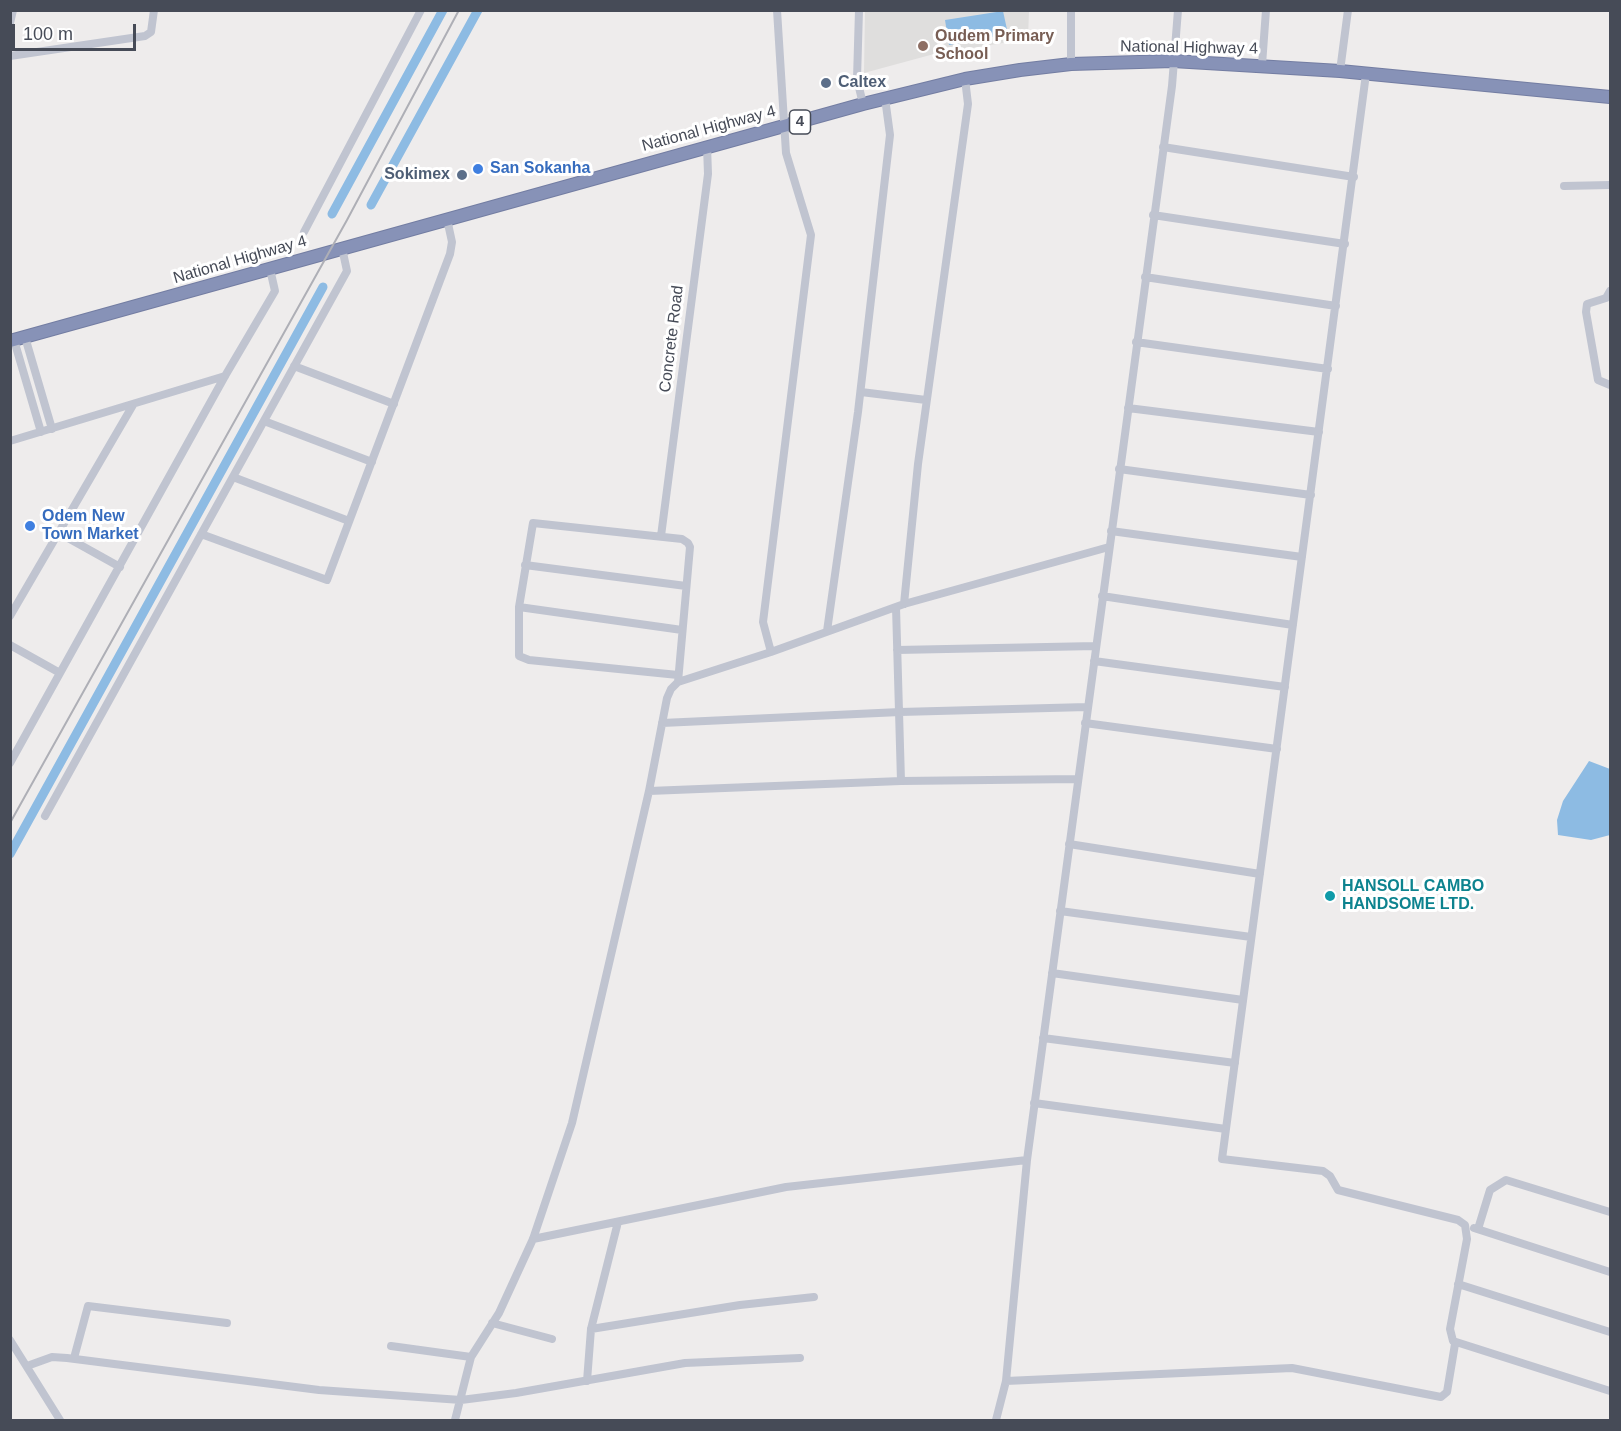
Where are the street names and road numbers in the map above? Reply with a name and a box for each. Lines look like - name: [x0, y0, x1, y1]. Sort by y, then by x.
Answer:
- street label: National Highway 4: [1120, 37, 1258, 59]
- street label: National Highway 4: [640, 102, 778, 156]
- road number: 4: [790, 110, 810, 134]
- street label: National Highway 4: [171, 232, 309, 288]
- street label: Concrete Road: [656, 284, 688, 394]

